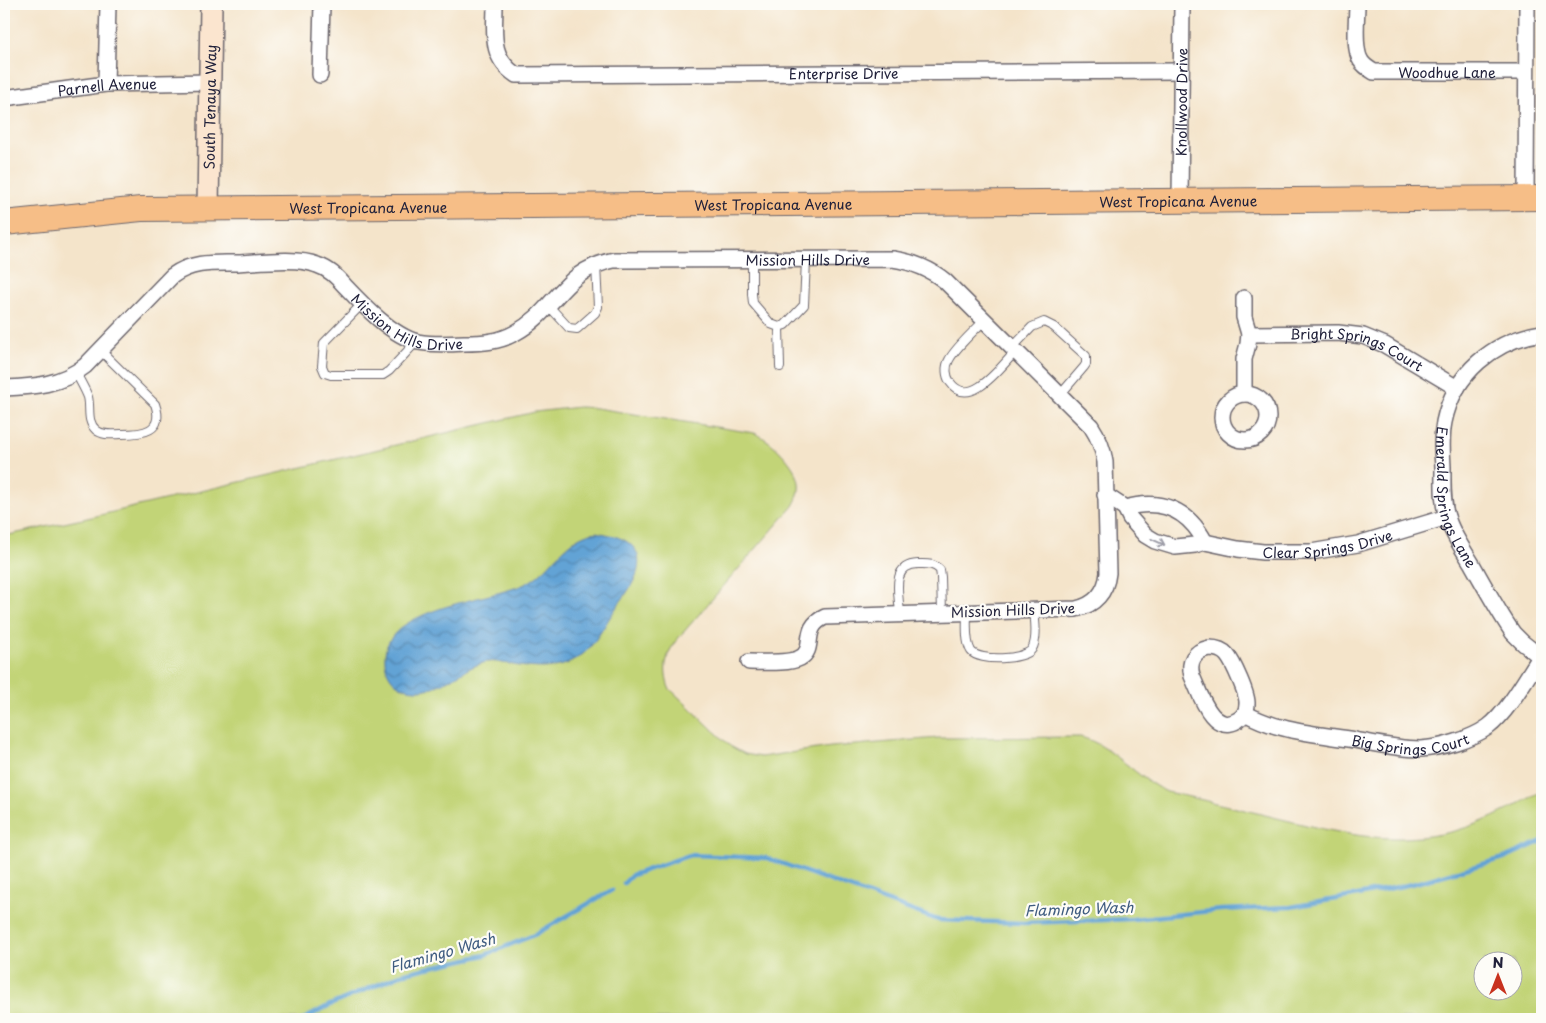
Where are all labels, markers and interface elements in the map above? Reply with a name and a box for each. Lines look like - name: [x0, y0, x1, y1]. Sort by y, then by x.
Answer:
- street label: South Tenaya Way: [198, 44, 221, 170]
- street label: Knollwood Drive: [1170, 48, 1192, 156]
- street label: Enterprise Drive: [789, 62, 899, 84]
- street label: Woodhue Lane: [1398, 62, 1496, 83]
- street label: Parnell Avenue: [56, 73, 157, 101]
- street label: West Tropicana Avenue: [1099, 190, 1258, 212]
- street label: West Tropicana Avenue: [694, 193, 853, 215]
- street label: West Tropicana Avenue: [289, 196, 448, 218]
- street label: Mission Hills Drive: [746, 249, 870, 270]
- street label: Mission Hills Drive: [347, 288, 463, 355]
- street label: Bright Springs Court: [1290, 322, 1428, 376]
- street label: Emerald Springs Lane: [1431, 425, 1482, 572]
- street label: Clear Springs Drive: [1262, 524, 1395, 563]
- one-way arrow: [1150, 537, 1165, 547]
- street label: Mission Hills Drive: [951, 597, 1075, 623]
- street label: Big Springs Court: [1350, 728, 1472, 760]
- water label: Flamingo Wash: [1024, 895, 1134, 921]
- water label: Flamingo Wash: [387, 926, 498, 978]
- north arrow: [1474, 950, 1524, 1000]
- text: N: [1492, 952, 1504, 973]

